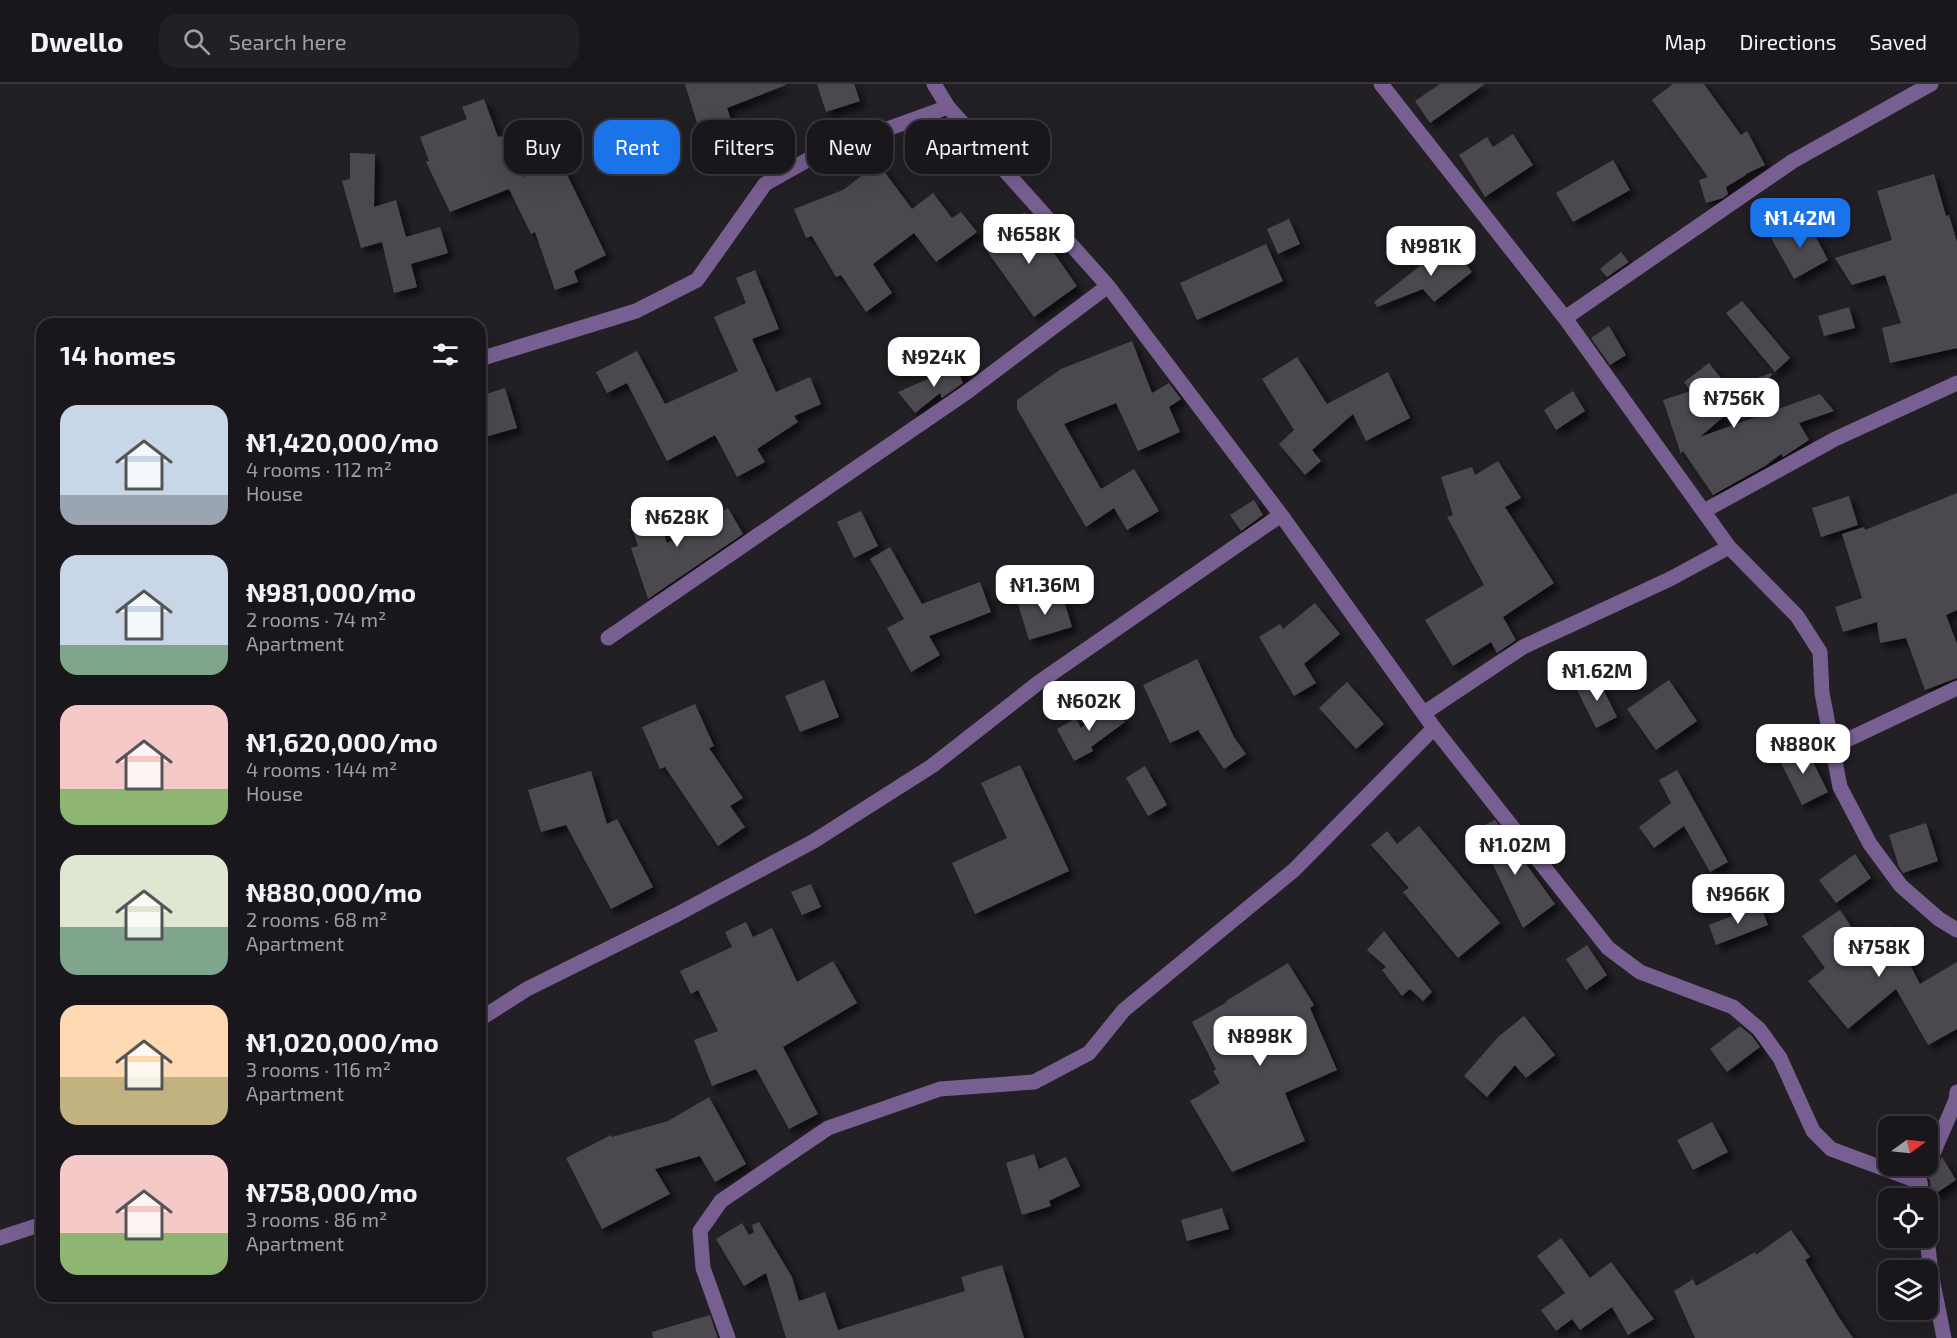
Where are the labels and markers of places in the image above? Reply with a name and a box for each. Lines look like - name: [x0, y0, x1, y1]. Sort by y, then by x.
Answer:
- pin: ₦1.42M: [1751, 198, 1849, 249]
- pin: ₦658K: [987, 214, 1071, 265]
- pin: ₦981K: [1389, 226, 1473, 277]
- pin: ₦924K: [892, 337, 976, 388]
- pin: ₦756K: [1692, 378, 1776, 429]
- pin: ₦628K: [635, 497, 719, 548]
- pin: ₦1.36M: [996, 565, 1094, 616]
- pin: ₦1.62M: [1548, 651, 1646, 702]
- pin: ₦602K: [1047, 681, 1131, 732]
- pin: ₦880K: [1761, 724, 1845, 775]
- pin: ₦1.02M: [1466, 825, 1564, 876]
- pin: ₦966K: [1696, 874, 1780, 925]
- pin: ₦758K: [1837, 927, 1921, 978]
- pin: ₦898K: [1218, 1016, 1302, 1067]

